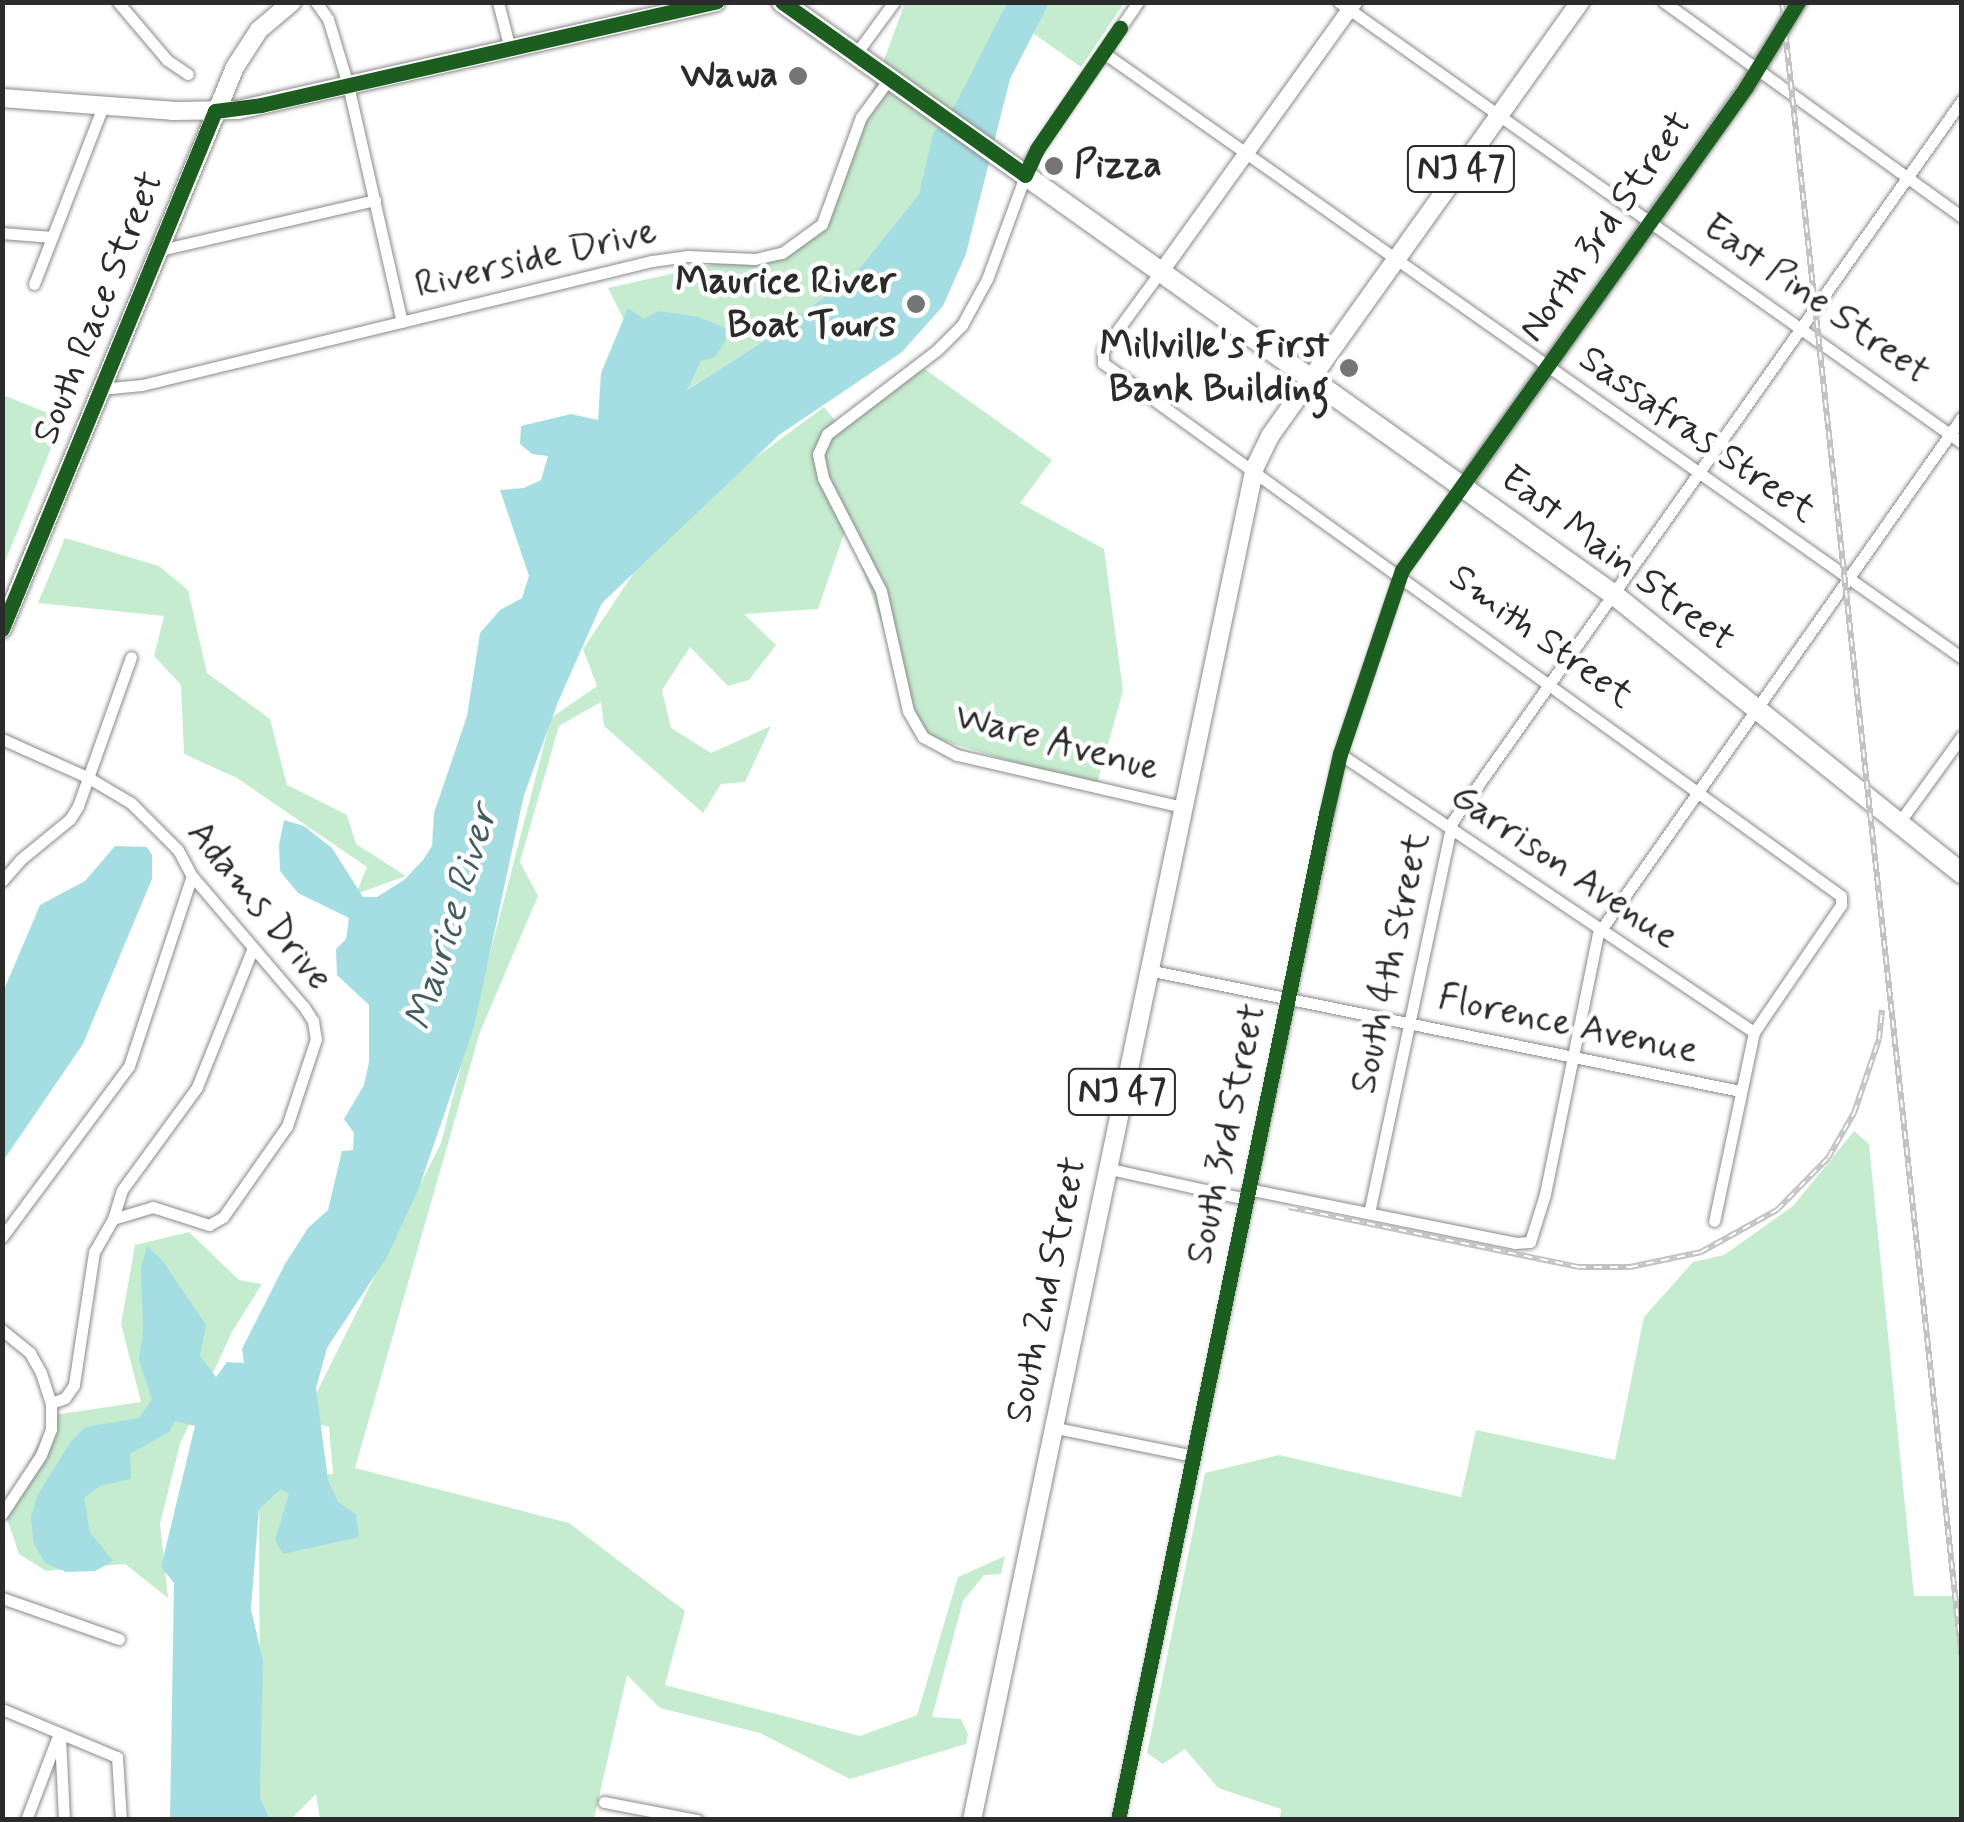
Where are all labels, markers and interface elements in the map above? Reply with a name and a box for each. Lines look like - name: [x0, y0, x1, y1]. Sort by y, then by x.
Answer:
- place label: Wawa: [681, 53, 778, 99]
- marker: Wawa: [787, 65, 809, 87]
- street label: North 3rd Street: [1510, 104, 1702, 350]
- road number: NJ 47: [1406, 139, 1516, 199]
- place label: Pizza: [1074, 143, 1162, 189]
- marker: Pizza: [1043, 155, 1065, 177]
- street label: South Race Street: [24, 166, 174, 450]
- street label: East Pine Street: [1694, 205, 1938, 395]
- street label: Riverside Drive: [413, 210, 659, 308]
- place label: Maurice River Boat Tours: [676, 259, 896, 348]
- marker: Maurice River Boat Tours: [905, 293, 927, 315]
- place label: Millville's First Bank Building: [1103, 323, 1329, 412]
- street label: Sassafras Street: [1570, 336, 1824, 534]
- marker: Millville's First Bank Building: [1338, 357, 1360, 379]
- street label: East Main Street: [1492, 457, 1742, 661]
- street label: Smith Street: [1440, 555, 1642, 719]
- street label: Ware Avenue: [947, 693, 1167, 793]
- street label: Garrison Avenue: [1440, 773, 1688, 961]
- water label: Maurice River: [395, 800, 509, 1036]
- street label: Adams Drive: [176, 812, 342, 1000]
- street label: South 4th Street: [1341, 828, 1441, 1098]
- street label: Florence Avenue: [1434, 975, 1702, 1075]
- street label: South 3rd Street: [1177, 1000, 1277, 1268]
- road number: NJ 47: [1067, 1062, 1177, 1122]
- street label: South 2nd Street: [997, 1154, 1097, 1426]

